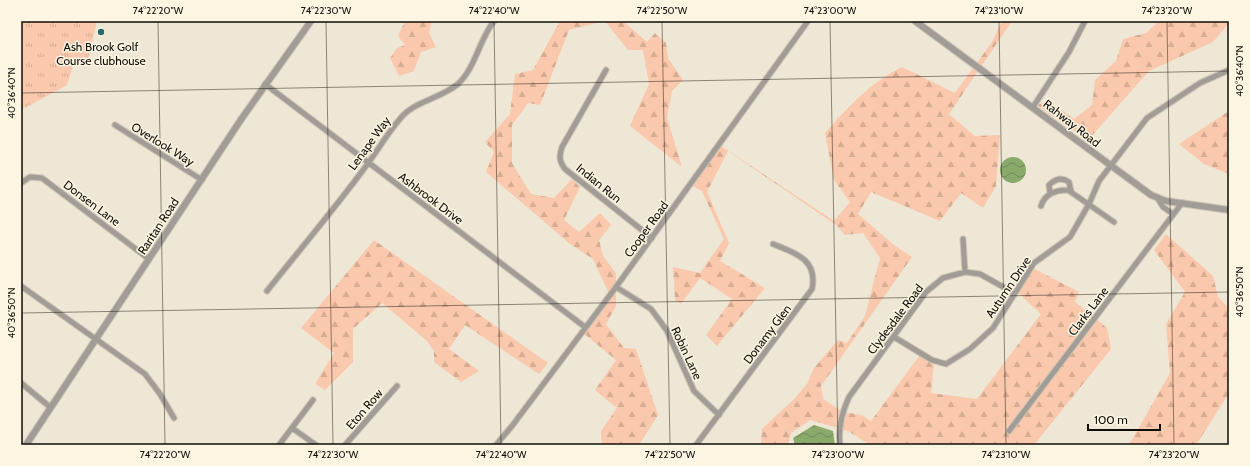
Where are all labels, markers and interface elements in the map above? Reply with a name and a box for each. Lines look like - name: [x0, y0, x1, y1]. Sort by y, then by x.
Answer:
- text: 74°22'20"W: [133, 4, 184, 17]
- text: 74°22'30"W: [301, 4, 352, 17]
- text: 74°22'40"W: [469, 4, 520, 17]
- text: 74°22'50"W: [637, 4, 688, 17]
- text: 74°23'00"W: [804, 4, 857, 17]
- text: 74°23'10"W: [975, 4, 1024, 17]
- text: 74°23'20"W: [1142, 4, 1193, 17]
- marker: Ash Brook Golf Course clubhouse: [96, 27, 106, 37]
- place label: Ash Brook Golf Course clubhouse: [56, 39, 146, 68]
- text: 40°36'40"N: [1233, 45, 1246, 97]
- text: 40°36'40"N: [5, 67, 18, 119]
- street label: Rahway Road: [1040, 96, 1104, 150]
- street label: Lenape Way: [345, 113, 393, 173]
- street label: Overlook Way: [129, 119, 197, 169]
- street label: Indian Run: [573, 160, 625, 206]
- street label: Ashbrook Drive: [396, 169, 466, 227]
- street label: Donsen Lane: [61, 177, 123, 229]
- street label: Raritan Road: [134, 195, 182, 257]
- street label: Cooper Road: [621, 198, 671, 260]
- street label: Autumn Drive: [982, 253, 1034, 321]
- text: 40°36'50"N: [1233, 266, 1246, 318]
- street label: Clydesdale Road: [864, 281, 926, 357]
- street label: Clarks Lane: [1065, 284, 1111, 338]
- text: 40°36'50"N: [5, 287, 18, 339]
- street label: Donamy Glen: [740, 301, 794, 367]
- street label: Robin Lane: [668, 324, 706, 382]
- street label: Eton Row: [342, 385, 386, 432]
- scale bar: [1088, 406, 1160, 432]
- text: 100 m: [1094, 412, 1128, 427]
- text: 74°22'20"W: [140, 448, 191, 461]
- text: 74°22'30"W: [308, 448, 359, 461]
- text: 74°22'40"W: [476, 448, 527, 461]
- text: 74°22'50"W: [645, 448, 696, 461]
- text: 74°23'00"W: [812, 448, 865, 461]
- text: 74°23'10"W: [982, 448, 1031, 461]
- text: 74°23'20"W: [1149, 448, 1200, 461]

